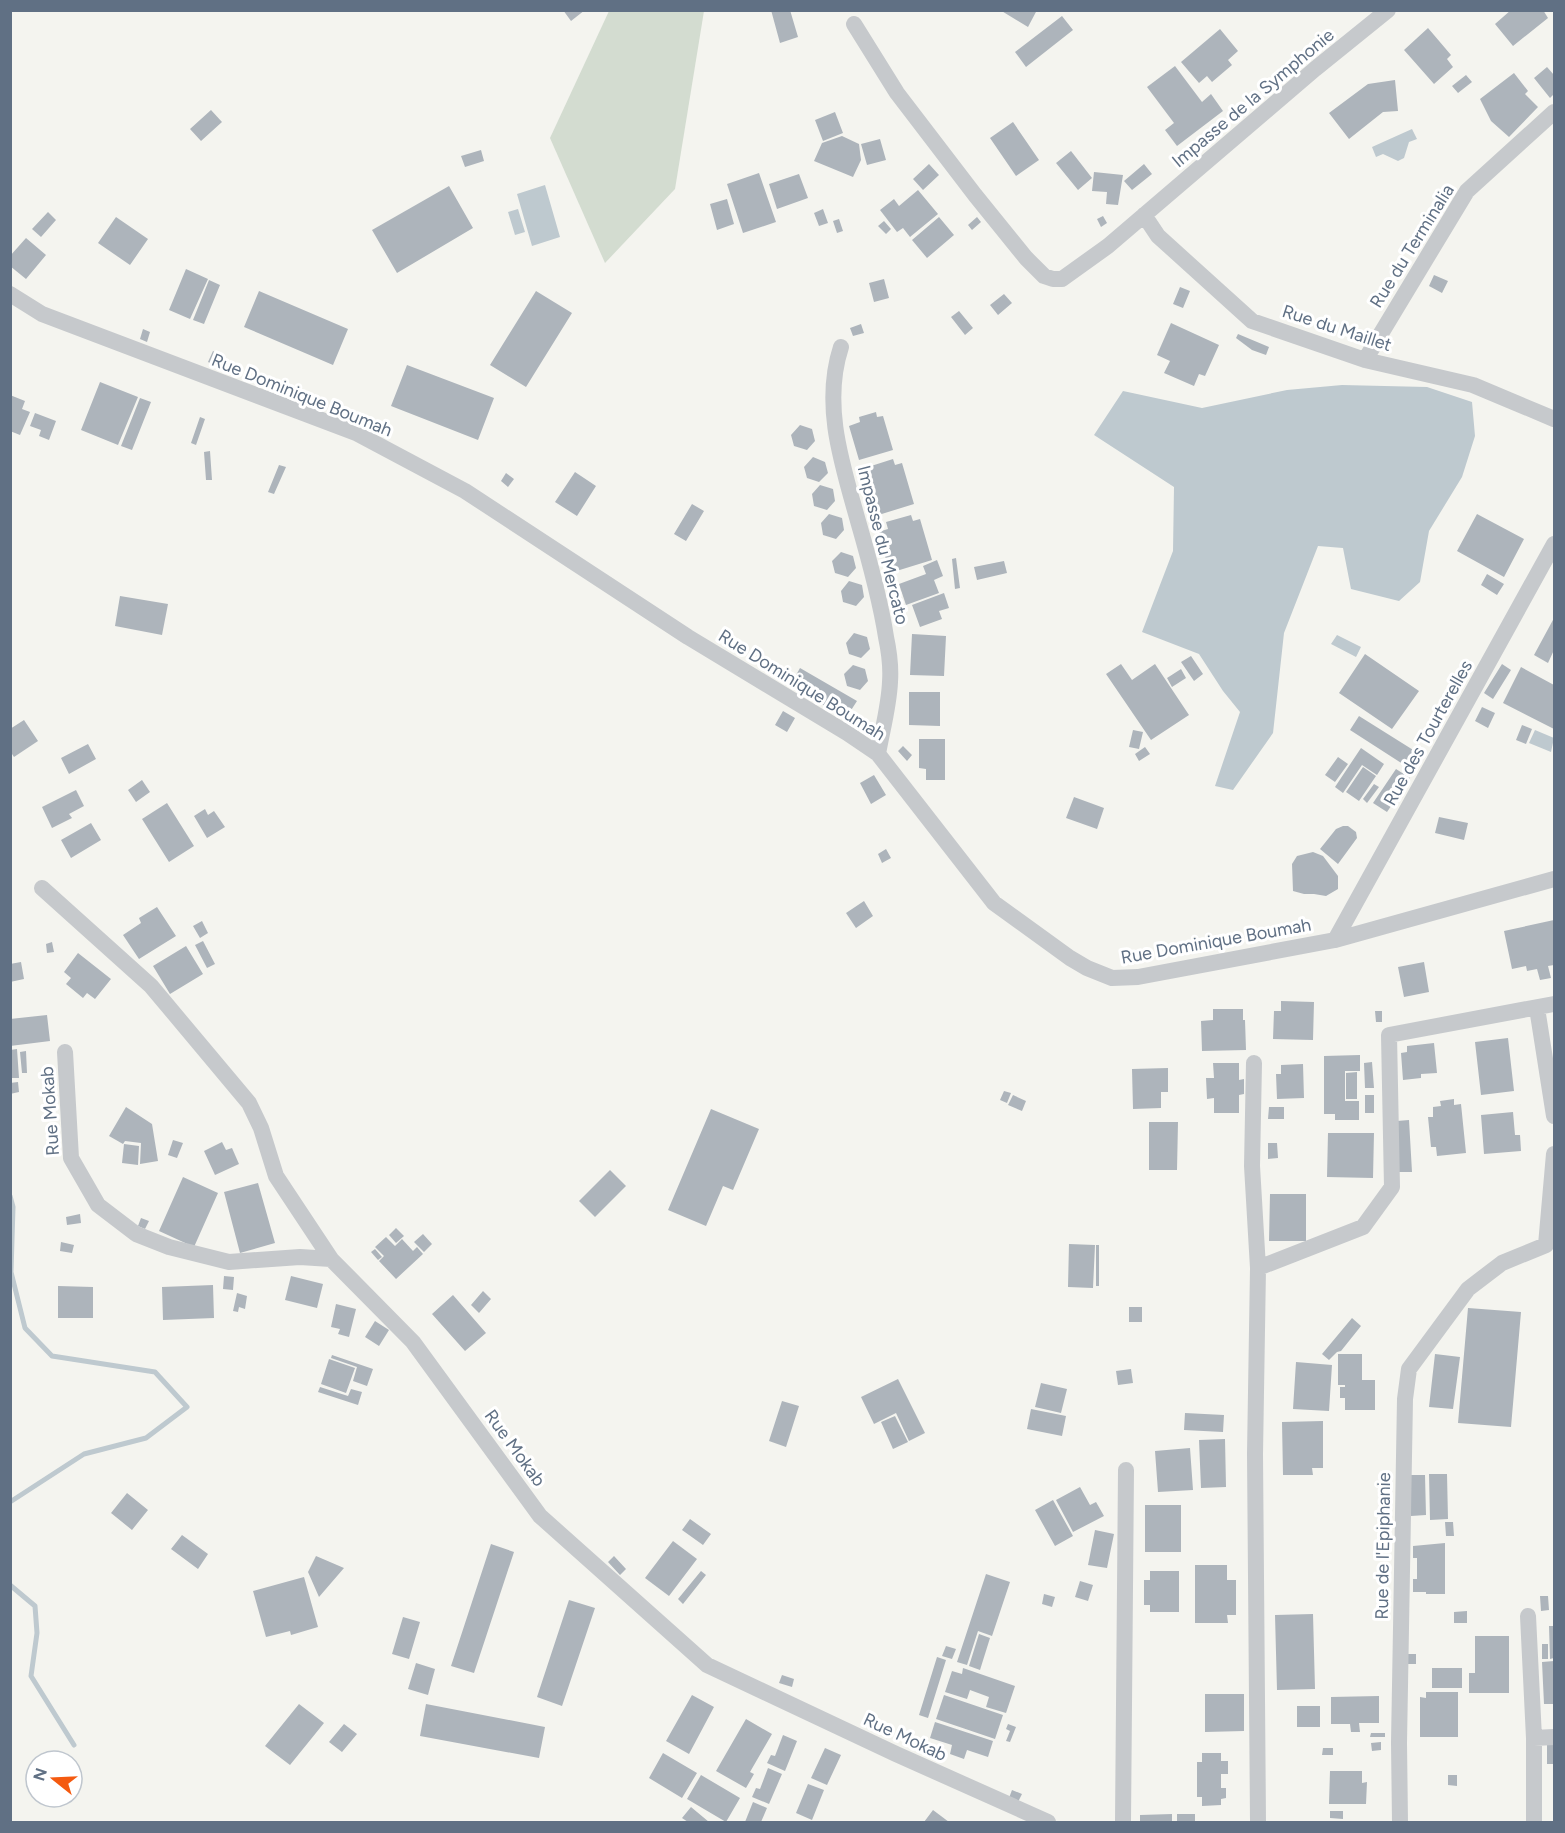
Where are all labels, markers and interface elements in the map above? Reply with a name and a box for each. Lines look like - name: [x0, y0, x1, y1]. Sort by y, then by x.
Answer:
- street label: Impasse de la Symphonie: [1168, 24, 1339, 172]
- street label: Rue du Terminalia: [1365, 180, 1459, 312]
- street label: Rue du Maillet: [1280, 300, 1395, 356]
- street label: Rue Dominique Boumah: [208, 349, 396, 441]
- street label: Impasse du Mercato: [853, 463, 913, 627]
- street label: Rue Dominique Boumah: [714, 625, 890, 745]
- street label: Rue des Tourterelles: [1379, 656, 1477, 810]
- street label: Rue Dominique Boumah: [1119, 913, 1313, 969]
- street label: Rue Mokab: [36, 1066, 64, 1156]
- street label: Rue Mokab: [480, 1405, 550, 1491]
- street label: Rue de l'Epiphanie: [1371, 1472, 1395, 1620]
- street label: Rue Mokab: [860, 1708, 950, 1766]
- north arrow: [24, 1749, 84, 1809]
- text: N: [29, 1766, 51, 1783]

